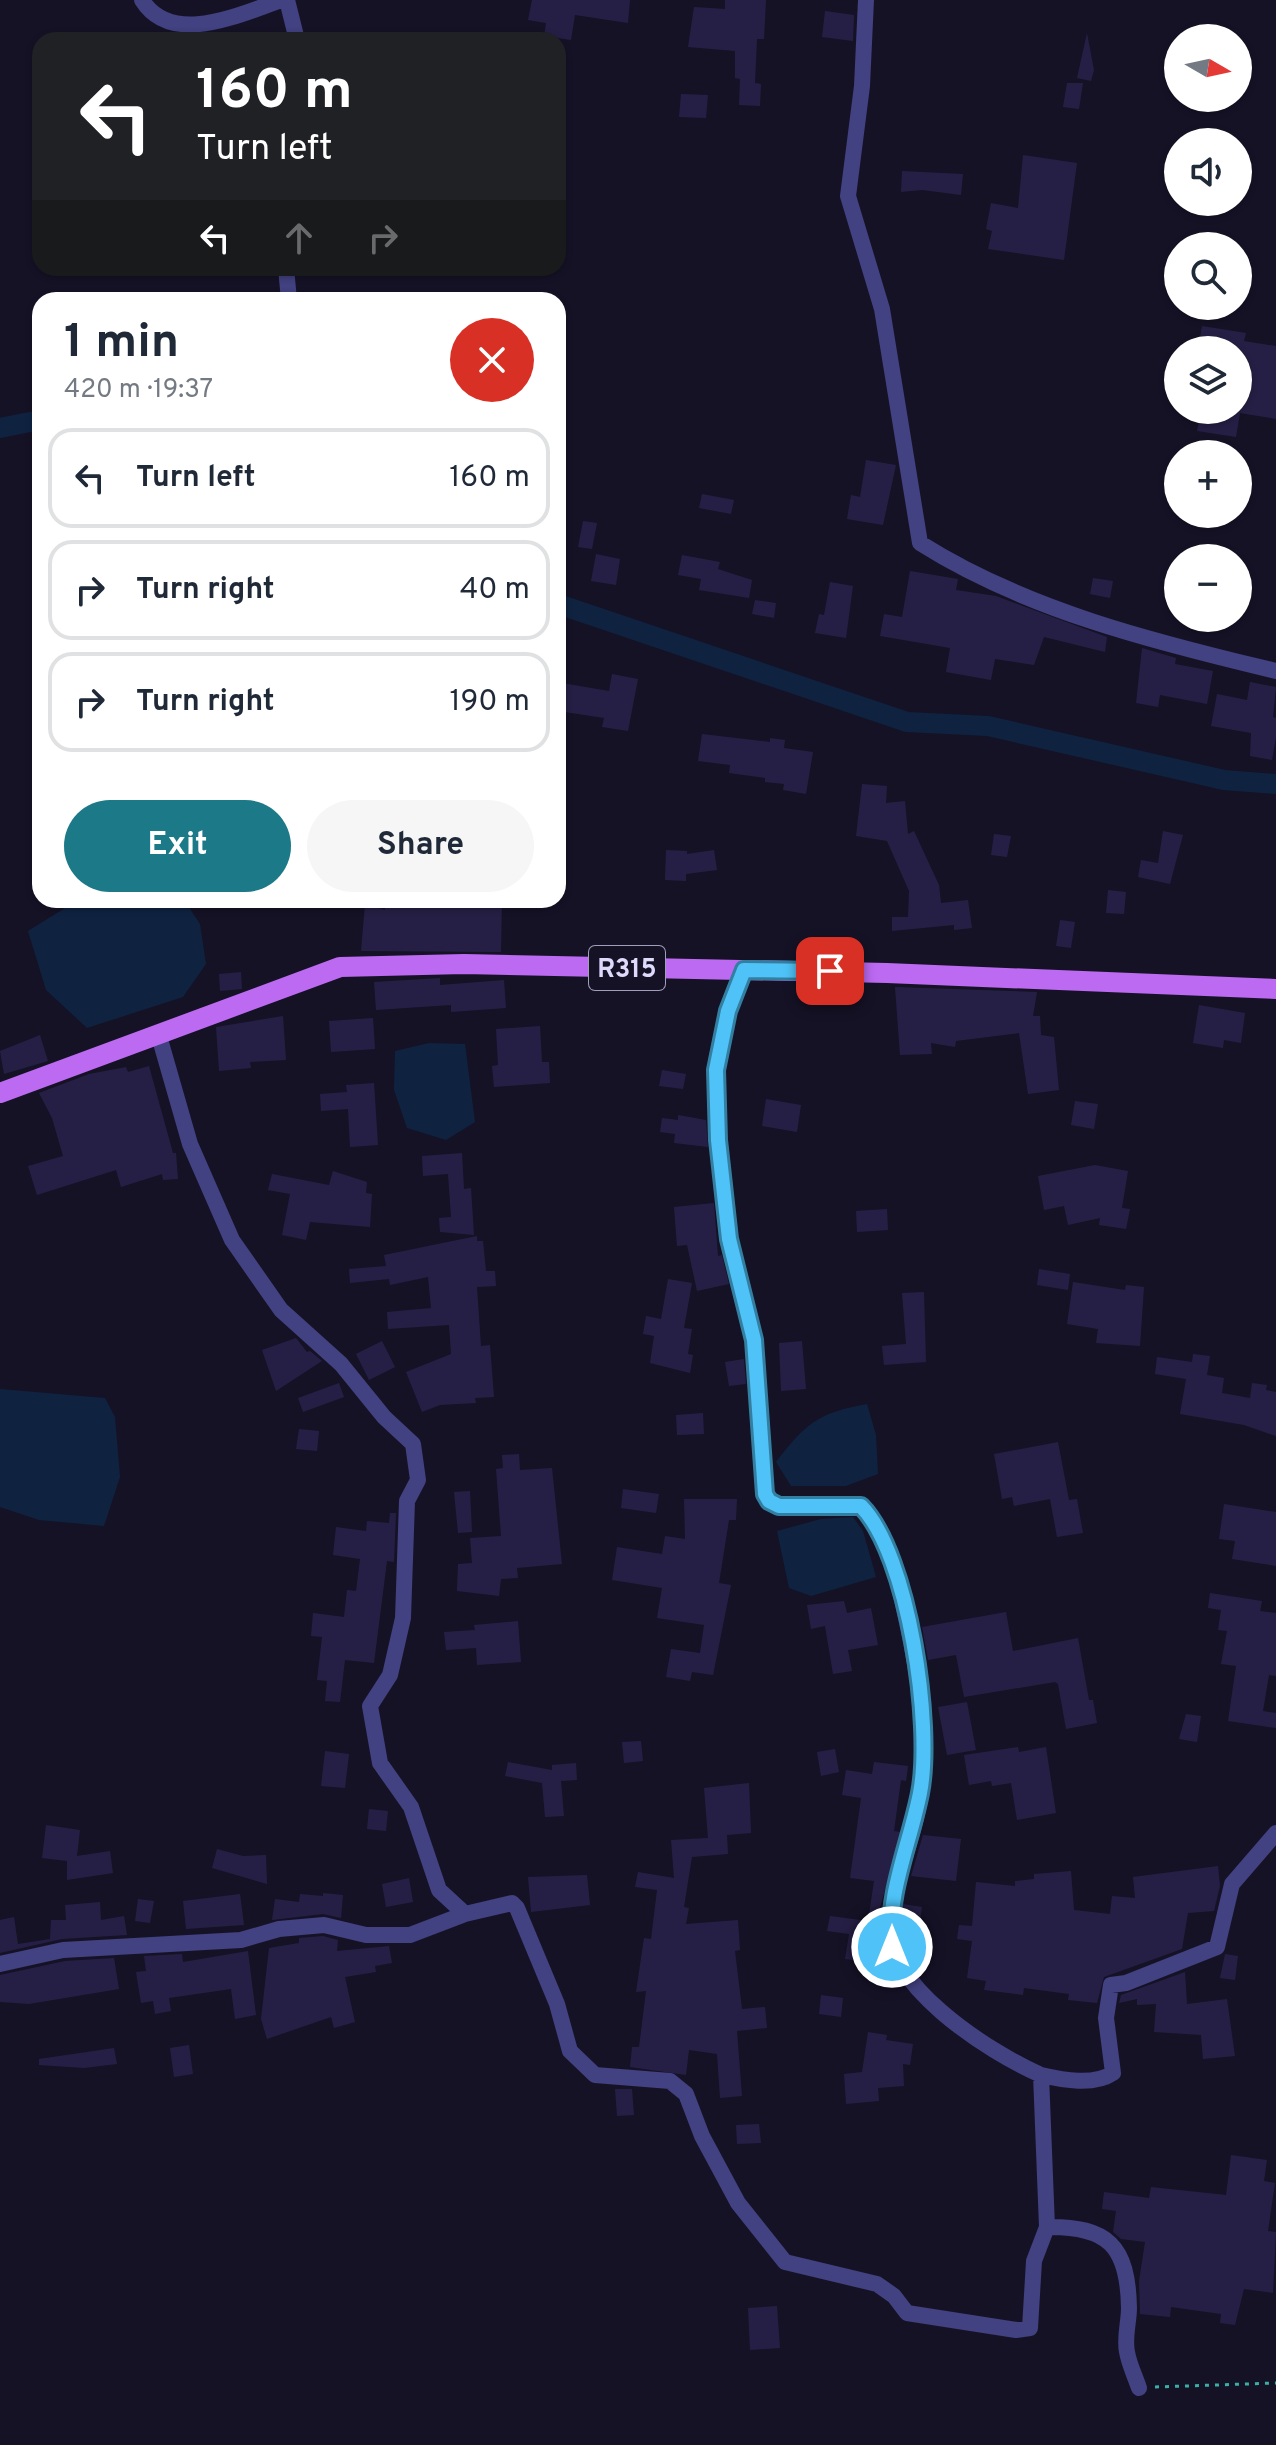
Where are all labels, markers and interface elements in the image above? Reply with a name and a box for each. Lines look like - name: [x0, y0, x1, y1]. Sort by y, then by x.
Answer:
- north arrow: [1164, 24, 1252, 112]
- map controls: [1164, 24, 1252, 632]
- text: 160 m: [196, 58, 353, 128]
- icon: left: [64, 64, 168, 168]
- text: Turn left: [196, 127, 333, 173]
- button: sound: [1164, 128, 1252, 216]
- icon: left: [193, 216, 237, 260]
- icon: ahead: [277, 216, 321, 260]
- icon: right: [361, 216, 405, 260]
- button: search: [1164, 232, 1252, 320]
- text: 1 min: [64, 314, 179, 374]
- button: close: [450, 318, 534, 402]
- button: layers: [1164, 336, 1252, 424]
- text: 420 m · 19:37: [64, 374, 213, 407]
- button: +: [1164, 440, 1252, 528]
- icon: left: [68, 456, 112, 500]
- text: Turn left: [136, 460, 256, 497]
- text: 160 m: [449, 460, 530, 497]
- button: −: [1164, 544, 1252, 632]
- icon: right: [68, 568, 112, 612]
- text: Turn right: [136, 572, 274, 609]
- text: 40 m: [460, 572, 530, 609]
- icon: right: [68, 680, 112, 724]
- text: Turn right: [136, 684, 274, 721]
- text: 190 m: [449, 684, 530, 721]
- button: Exit: [64, 800, 291, 892]
- button: Share: [307, 800, 534, 892]
- pin: [796, 937, 864, 1005]
- road number: R315: [589, 946, 665, 990]
- icon: arrive: [808, 949, 852, 993]
- position arrow: [850, 1905, 934, 1989]

